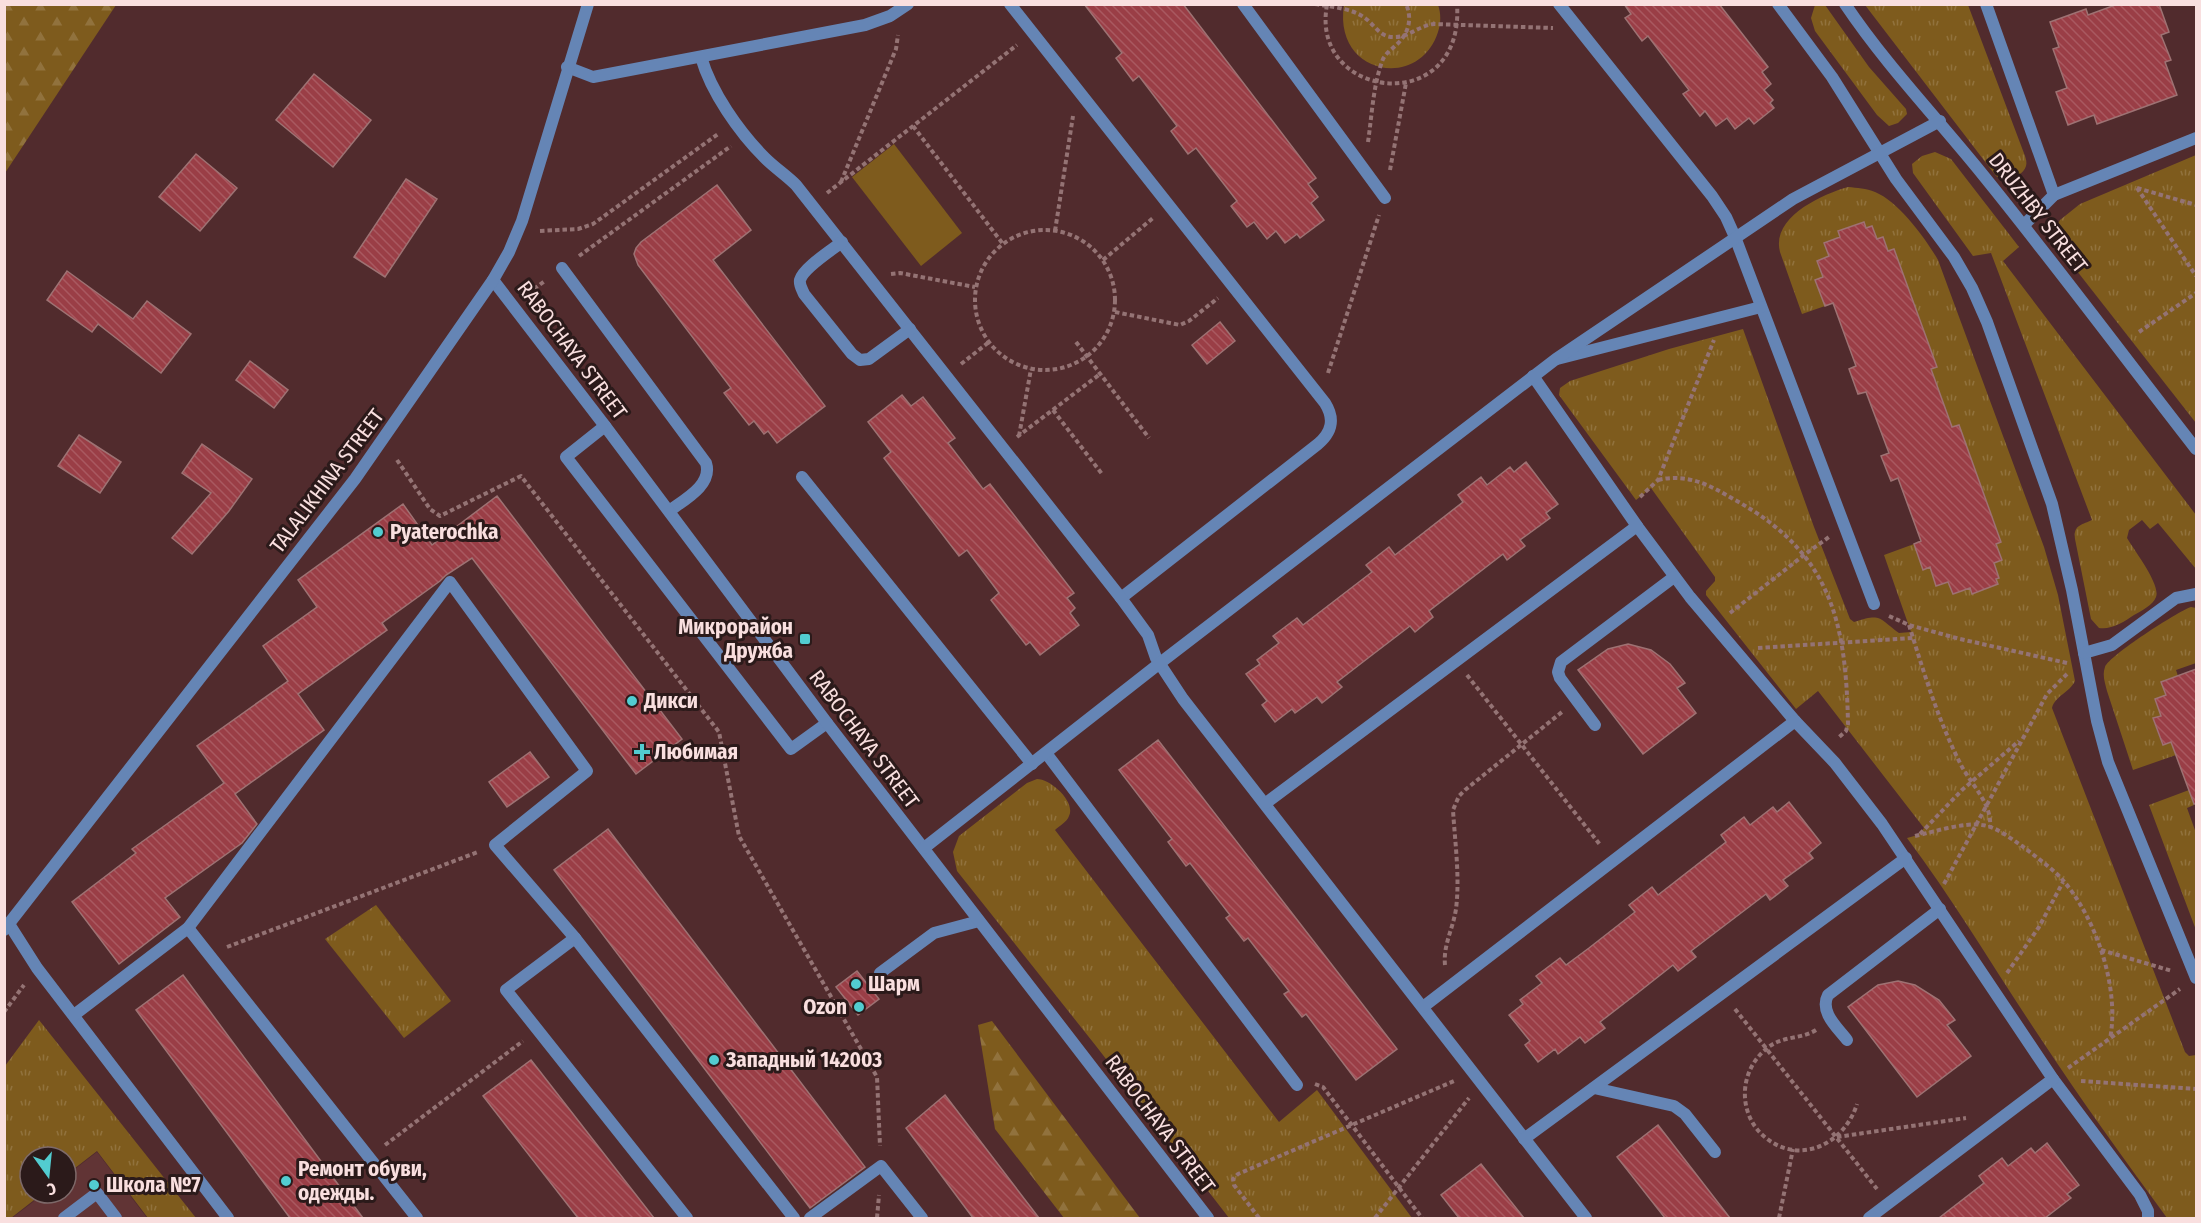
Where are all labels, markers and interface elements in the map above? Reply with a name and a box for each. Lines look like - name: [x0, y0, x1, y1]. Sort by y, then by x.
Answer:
- street label: DRUZHBY STREET: [1983, 148, 2093, 278]
- street label: RABOCHAYA STREET: [512, 276, 633, 425]
- street label: TALALIKHINA STREET: [264, 404, 390, 558]
- place label: Pyaterochka: [390, 519, 498, 545]
- marker: Pyaterochka: [371, 525, 385, 539]
- place label: Микрорайон Дружба: [678, 614, 793, 664]
- marker: Микрорайон Дружба: [798, 632, 812, 646]
- street label: RABOCHAYA STREET: [804, 665, 925, 814]
- place label: Дикси: [643, 688, 698, 714]
- marker: Дикси: [625, 694, 639, 708]
- place label: Любимая: [654, 739, 738, 765]
- marker: Любимая: [635, 745, 649, 759]
- place label: Шарм: [868, 971, 920, 997]
- marker: Шарм: [849, 977, 863, 991]
- place label: Ozon: [803, 994, 847, 1020]
- marker: Ozon: [852, 1000, 866, 1014]
- place label: Западный 142003: [725, 1047, 882, 1073]
- street label: RABOCHAYA STREET: [1100, 1050, 1221, 1199]
- marker: Западный 142003: [707, 1053, 721, 1067]
- north arrow: [18, 1145, 78, 1205]
- place label: Ремонт обуви, одежды.: [298, 1156, 427, 1206]
- place label: Школа №7: [106, 1172, 200, 1198]
- marker: Ремонт обуви, одежды.: [279, 1174, 293, 1188]
- marker: Школа №7: [87, 1178, 101, 1192]
- text: С: [45, 1179, 58, 1199]

